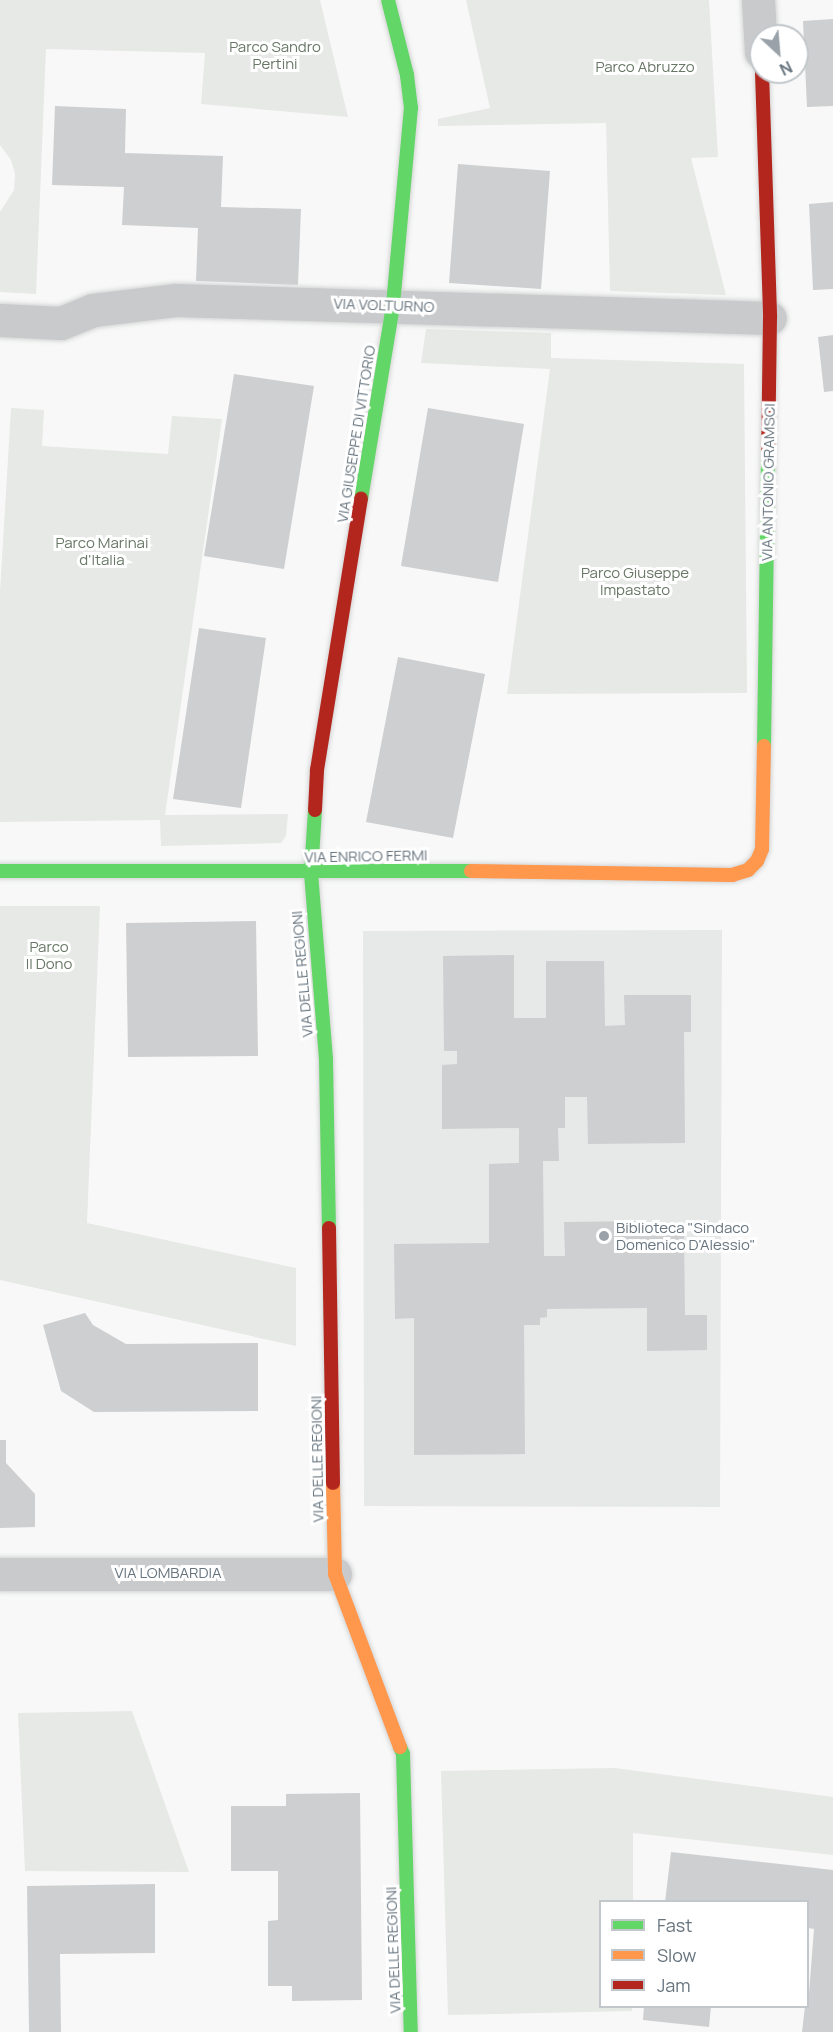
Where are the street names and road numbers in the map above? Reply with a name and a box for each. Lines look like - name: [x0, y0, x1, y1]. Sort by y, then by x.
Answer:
- street label: VIA VOLTURNO: [333, 294, 435, 316]
- street label: VIA GIUSEPPE DI VITTORIO: [333, 344, 379, 524]
- street label: VIA ANTONIO GRAMSCI: [758, 403, 778, 561]
- street label: VIA ENRICO FERMI: [304, 846, 428, 866]
- street label: VIA DELLE REGIONI: [288, 910, 316, 1038]
- street label: VIA DELLE REGIONI: [307, 1395, 327, 1523]
- street label: VIA LOMBARDIA: [114, 1564, 222, 1582]
- street label: VIA DELLE REGIONI: [382, 1886, 404, 2014]

